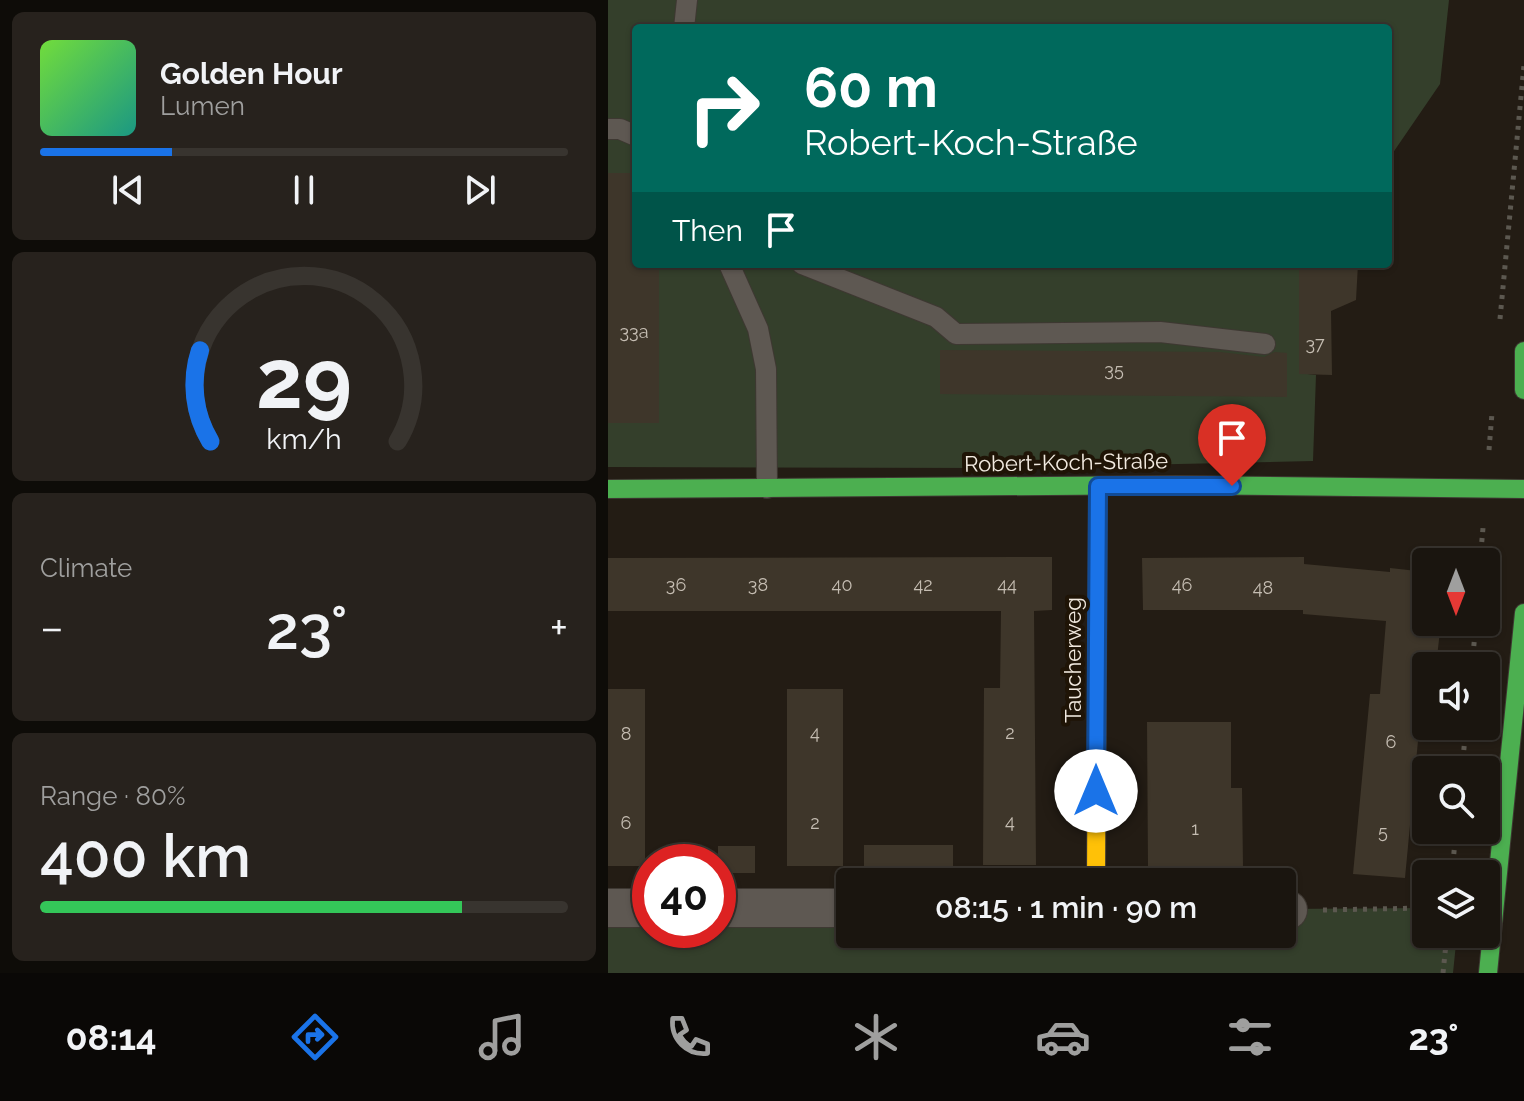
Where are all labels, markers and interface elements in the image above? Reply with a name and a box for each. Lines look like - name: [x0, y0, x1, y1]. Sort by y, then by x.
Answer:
- text: 60 m: [804, 54, 938, 120]
- text: Golden Hour: [160, 56, 343, 91]
- icon: right: [672, 56, 776, 160]
- text: Lumen: [160, 91, 245, 121]
- text: Robert-Koch-Straße: [804, 121, 1138, 163]
- icon: previous: [106, 168, 150, 212]
- icon: pause: [282, 168, 326, 212]
- icon: next: [458, 168, 502, 212]
- icon: arrive: [759, 208, 803, 252]
- text: Then: [672, 213, 743, 248]
- house number: 33a: [619, 321, 649, 342]
- text: 29: [256, 330, 352, 427]
- house number: 37: [1305, 333, 1325, 354]
- house number: 35: [1104, 359, 1124, 380]
- pin: [1198, 404, 1266, 486]
- icon: arrive: [1210, 416, 1254, 460]
- text: km/h: [266, 423, 342, 457]
- street label: Robert-Koch-Straße: [964, 447, 1168, 477]
- north arrow: [1412, 548, 1500, 636]
- map controls: [1412, 548, 1500, 948]
- text: Climate: [40, 553, 132, 583]
- house number: 36: [666, 574, 686, 595]
- house number: 38: [748, 574, 768, 595]
- house number: 40: [832, 574, 852, 595]
- house number: 42: [913, 574, 933, 595]
- house number: 44: [997, 574, 1017, 595]
- house number: 46: [1172, 574, 1192, 595]
- house number: 48: [1253, 577, 1273, 598]
- text: 23°: [266, 593, 347, 663]
- street label: Taucherweg: [1060, 597, 1086, 723]
- text: −: [40, 602, 64, 653]
- text: +: [550, 602, 568, 653]
- button: sound: [1412, 652, 1500, 740]
- house number: 4: [810, 722, 820, 743]
- house number: 2: [1005, 722, 1015, 743]
- house number: 8: [621, 723, 631, 744]
- house number: 6: [1386, 731, 1397, 752]
- position arrow: [1054, 749, 1138, 833]
- button: search: [1412, 756, 1500, 844]
- text: Range · 80%: [40, 781, 186, 811]
- house number: 4: [1005, 811, 1015, 832]
- house number: 6: [621, 812, 632, 833]
- house number: 2: [810, 812, 820, 833]
- house number: 1: [1191, 818, 1199, 839]
- text: 400 km: [40, 821, 251, 891]
- house number: 5: [1378, 821, 1388, 842]
- speed limit sign: 40: [632, 844, 736, 948]
- button: layers: [1412, 860, 1500, 948]
- text: 08:15 · 1 min · 90 m: [935, 890, 1197, 925]
- icon: directions: [287, 1009, 343, 1065]
- icon: music: [474, 1009, 530, 1065]
- icon: phone: [661, 1009, 717, 1065]
- icon: climate: [848, 1009, 904, 1065]
- icon: car: [1035, 1009, 1091, 1065]
- icon: filters: [1222, 1009, 1278, 1065]
- text: 08:14: [65, 1016, 157, 1058]
- text: 23°: [1408, 1016, 1459, 1058]

